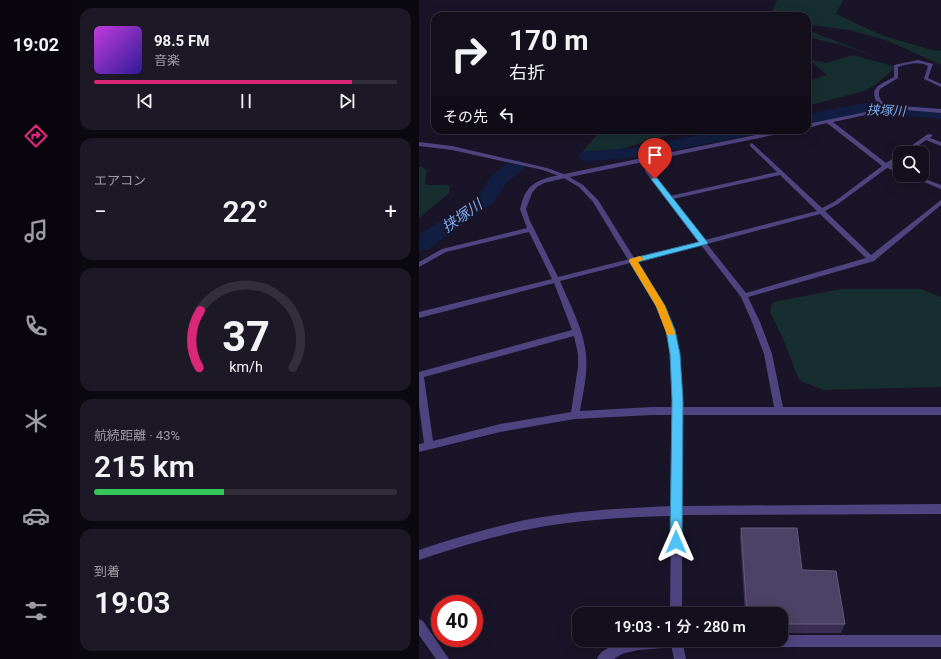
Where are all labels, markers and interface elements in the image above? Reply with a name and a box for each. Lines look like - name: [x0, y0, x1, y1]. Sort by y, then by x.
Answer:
- text: 170 m: [509, 24, 588, 57]
- icon: right: [443, 28, 495, 80]
- text: 98.5 FM: [154, 32, 209, 50]
- text: 19:02: [13, 34, 59, 55]
- text: 音楽: [154, 53, 180, 68]
- text: 右折: [509, 62, 545, 83]
- icon: previous: [134, 90, 156, 112]
- icon: pause: [235, 90, 257, 112]
- icon: next: [336, 90, 358, 112]
- water label: 挟塚川: [866, 102, 908, 119]
- icon: left: [496, 104, 518, 126]
- text: その先: [443, 108, 488, 126]
- icon: directions: [22, 122, 50, 150]
- pin: [638, 138, 672, 179]
- icon: arrive: [644, 144, 666, 166]
- map controls: [893, 146, 929, 182]
- button: search: [893, 146, 929, 182]
- text: エアコン: [94, 173, 146, 188]
- text: 22°: [223, 194, 268, 229]
- water label: 挟塚川: [438, 195, 487, 236]
- text: −: [94, 199, 107, 224]
- text: +: [385, 199, 397, 224]
- icon: music: [22, 217, 50, 245]
- text: 37: [222, 311, 269, 360]
- icon: phone: [22, 312, 50, 340]
- text: km/h: [229, 358, 262, 374]
- icon: climate: [22, 407, 50, 435]
- text: 航続距離 · 43%: [94, 428, 180, 443]
- text: 215 km: [94, 449, 195, 484]
- icon: car: [22, 502, 50, 530]
- position arrow: [655, 521, 697, 563]
- text: 到着: [94, 564, 120, 579]
- text: 19:03: [94, 585, 171, 620]
- speed limit sign: 40: [431, 595, 483, 647]
- icon: filters: [22, 597, 50, 625]
- text: 19:03 · 1 分 · 280 m: [614, 618, 746, 636]

